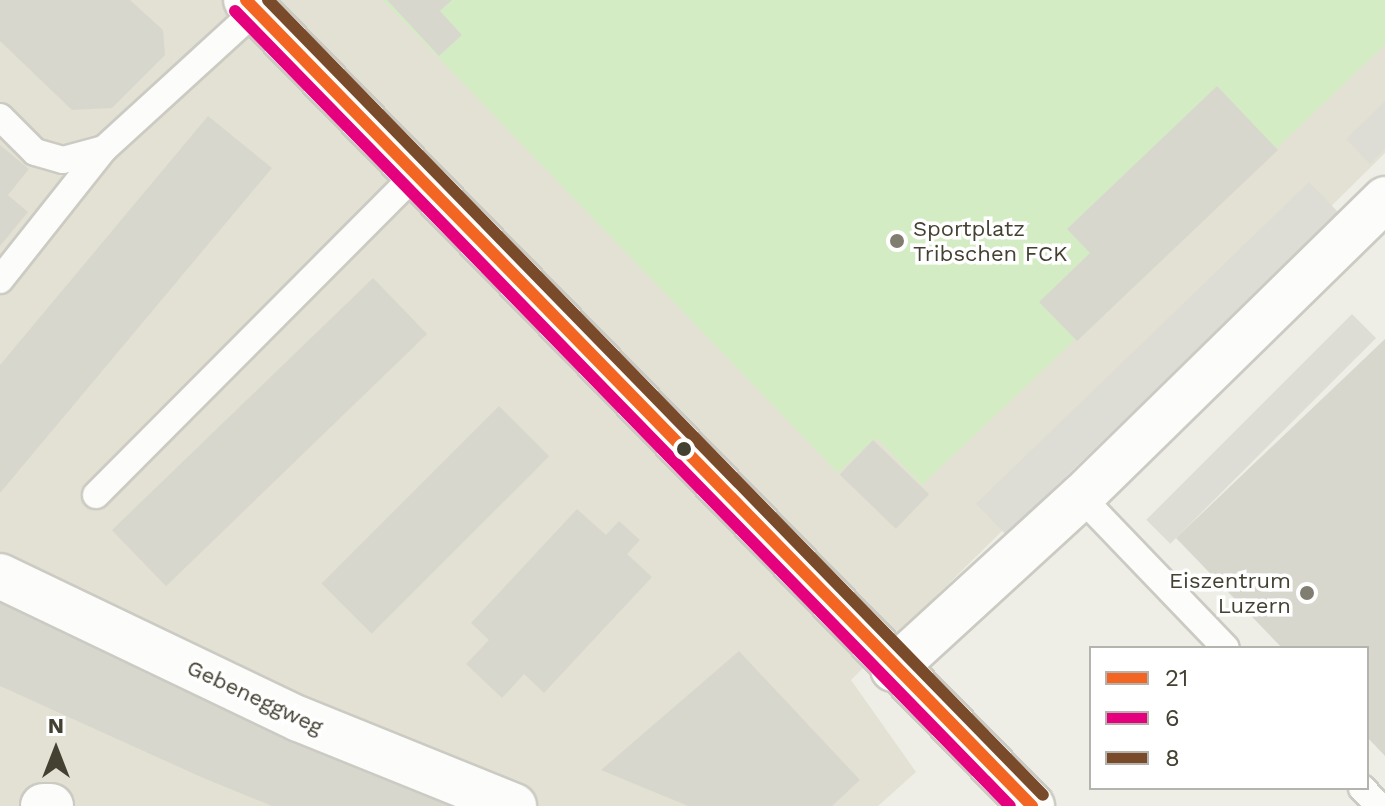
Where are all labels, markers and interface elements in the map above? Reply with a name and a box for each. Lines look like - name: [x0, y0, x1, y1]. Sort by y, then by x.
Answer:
- place label: Sportplatz Tribschen FCK: [913, 215, 1067, 266]
- marker: Sportplatz Tribschen FCK: [888, 232, 906, 250]
- unlabelled marker: [676, 441, 692, 457]
- place label: Eiszentrum Luzern: [1169, 567, 1291, 618]
- marker: Eiszentrum Luzern: [1298, 584, 1316, 602]
- legend: [1089, 646, 1369, 790]
- street label: Gebeneggweg: [183, 654, 327, 740]
- text: 21: [1165, 664, 1188, 692]
- text: 6: [1165, 704, 1180, 732]
- north arrow: [16, 710, 96, 790]
- text: N: [48, 713, 64, 738]
- text: 8: [1165, 744, 1180, 772]

